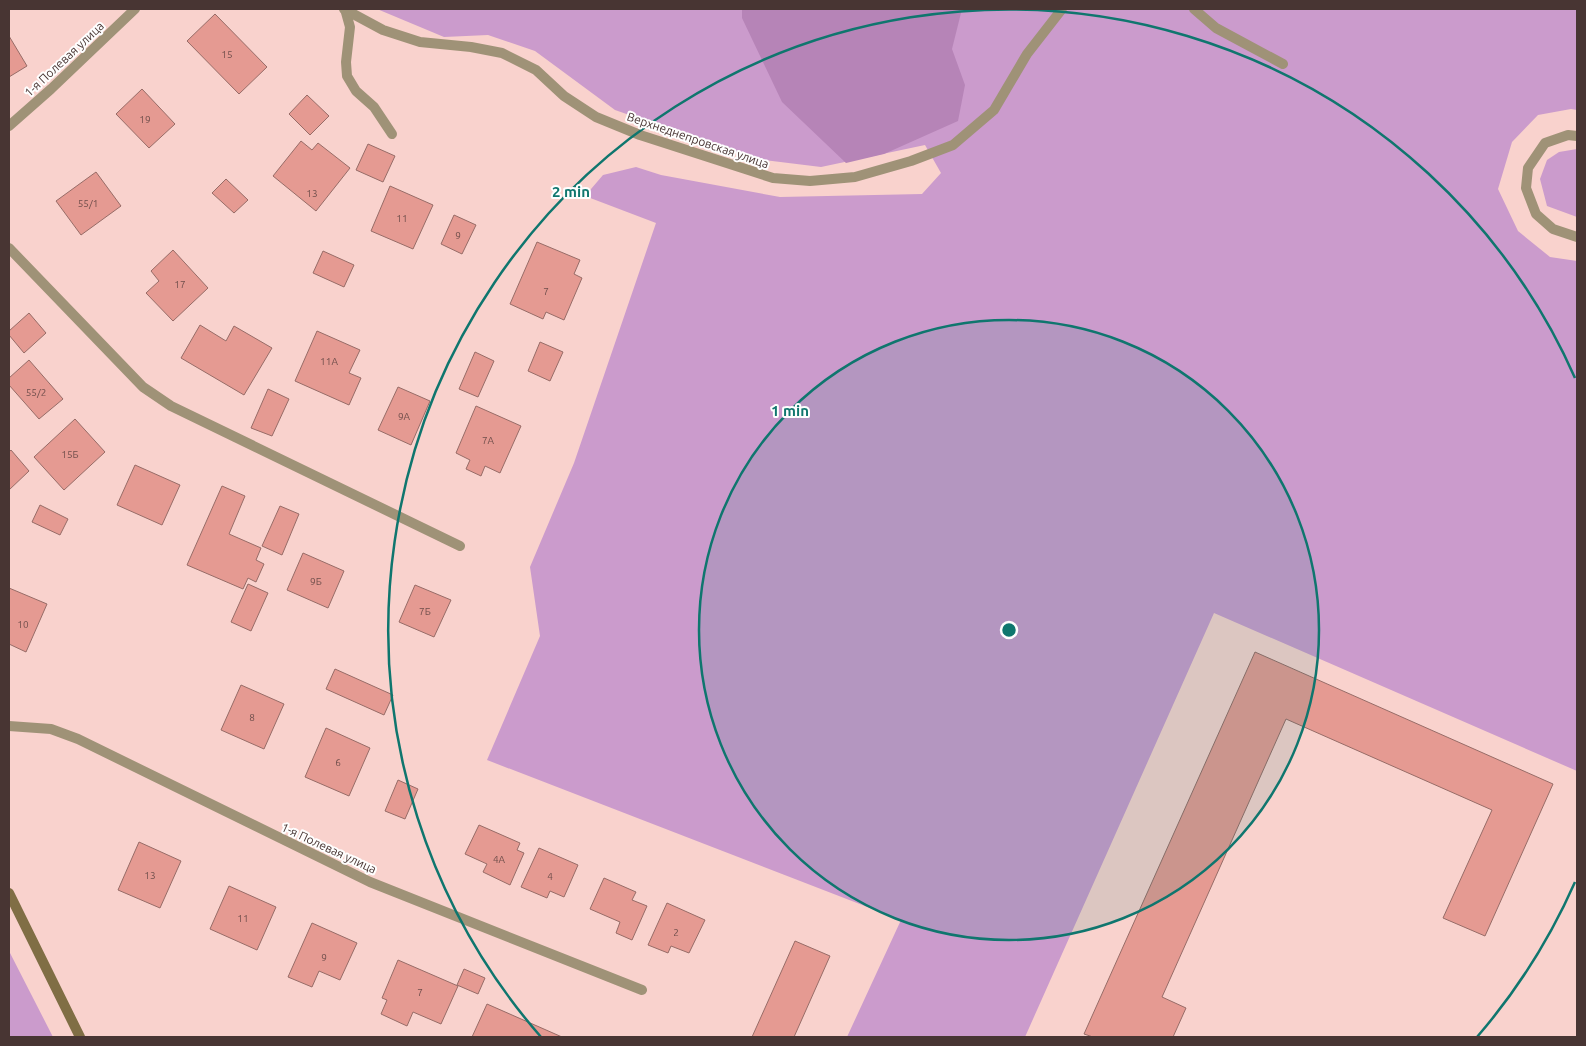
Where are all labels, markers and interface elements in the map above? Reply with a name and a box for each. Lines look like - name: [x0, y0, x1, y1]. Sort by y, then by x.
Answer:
- street label: 1-я Полевая улица: [22, 19, 106, 99]
- house number: 15: [221, 49, 233, 60]
- street label: Верхнеднепровская улица: [625, 110, 771, 170]
- house number: 19: [139, 114, 151, 125]
- text: 2 min: [552, 183, 590, 200]
- house number: 13: [306, 188, 318, 199]
- house number: 55/1: [78, 198, 98, 209]
- house number: 11: [396, 213, 408, 224]
- house number: 9: [455, 230, 461, 241]
- house number: 17: [174, 279, 186, 290]
- house number: 7: [543, 286, 549, 297]
- house number: 11А: [320, 356, 338, 367]
- house number: 55/2: [26, 387, 46, 398]
- text: 1 min: [771, 402, 809, 419]
- house number: 9А: [398, 411, 411, 422]
- house number: 7А: [482, 435, 495, 446]
- house number: 15Б: [61, 449, 79, 460]
- house number: 9Б: [310, 576, 322, 587]
- house number: 7Б: [419, 606, 431, 617]
- house number: 10: [17, 619, 29, 630]
- centre of rings: [1000, 621, 1018, 639]
- house number: 8: [249, 712, 255, 723]
- house number: 6: [335, 757, 341, 768]
- street label: 1-я Полевая улица: [279, 820, 379, 876]
- house number: 4А: [493, 854, 506, 865]
- house number: 13: [144, 870, 156, 881]
- house number: 4: [547, 871, 553, 882]
- house number: 11: [237, 913, 249, 924]
- house number: 2: [673, 927, 679, 938]
- house number: 9: [321, 952, 327, 963]
- house number: 7: [417, 987, 423, 998]

